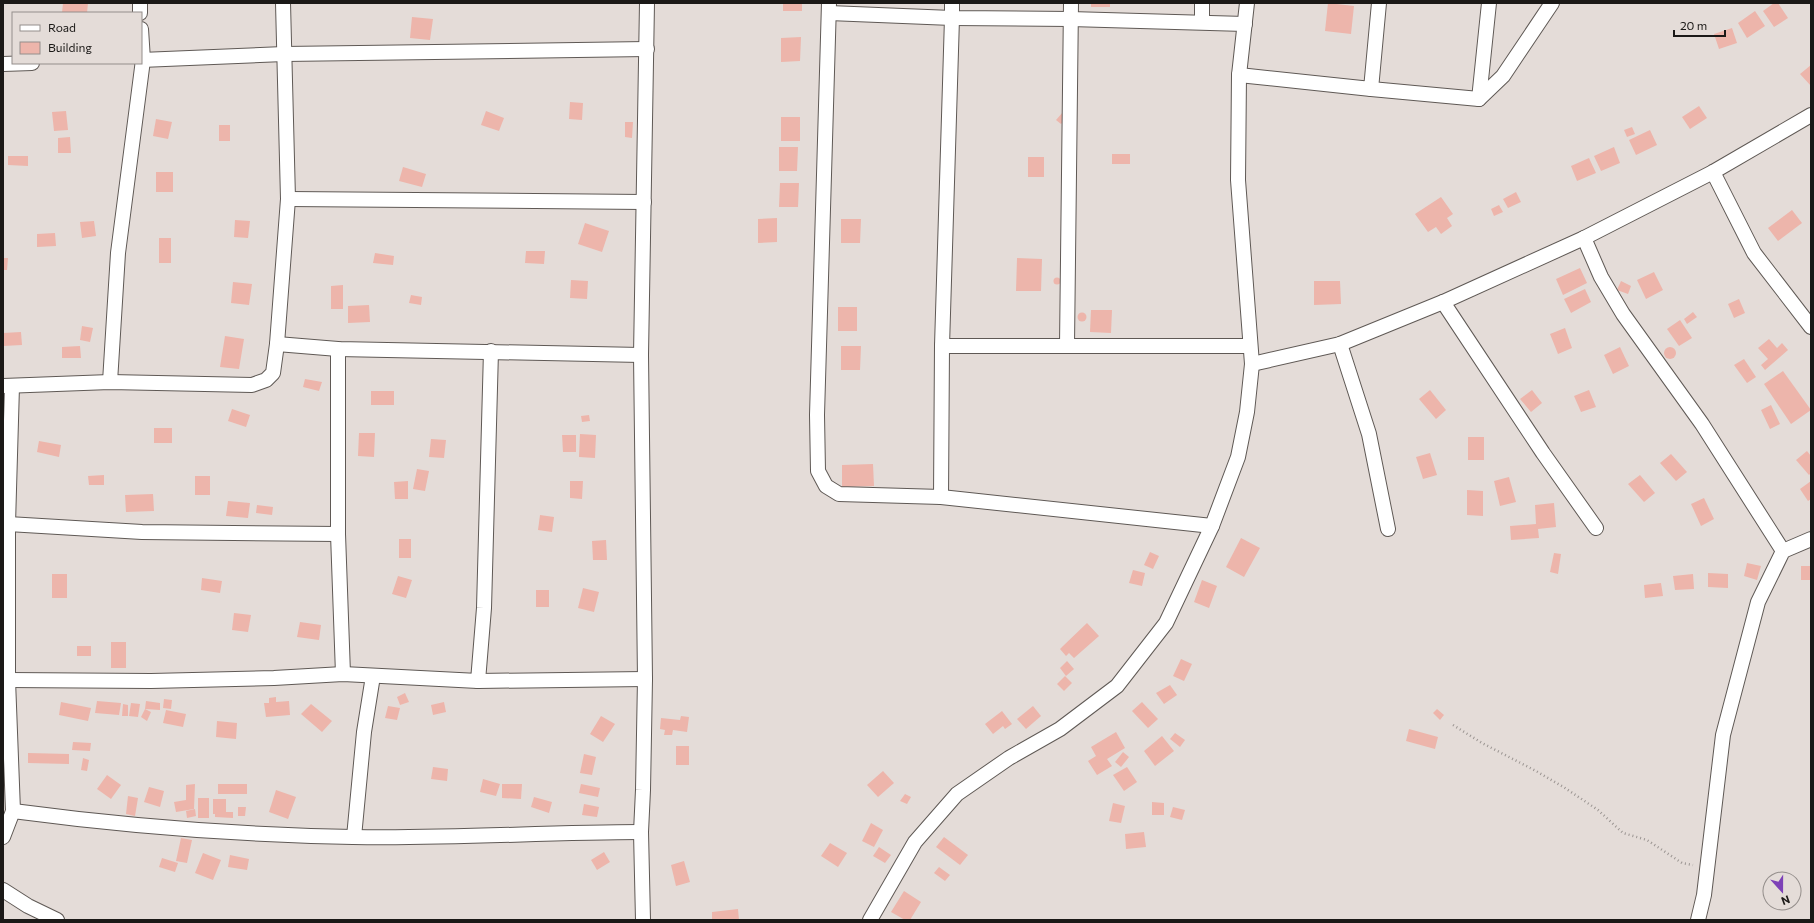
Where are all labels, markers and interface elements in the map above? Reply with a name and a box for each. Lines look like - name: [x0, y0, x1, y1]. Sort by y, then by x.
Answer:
- legend: [12, 12, 142, 64]
- scale bar: [1674, 12, 1725, 38]
- text: 20 m: [1680, 18, 1707, 32]
- text: Road: [48, 20, 76, 34]
- text: Building: [48, 40, 92, 54]
- north arrow: [1762, 871, 1802, 911]
- text: N: [1780, 893, 1792, 908]

